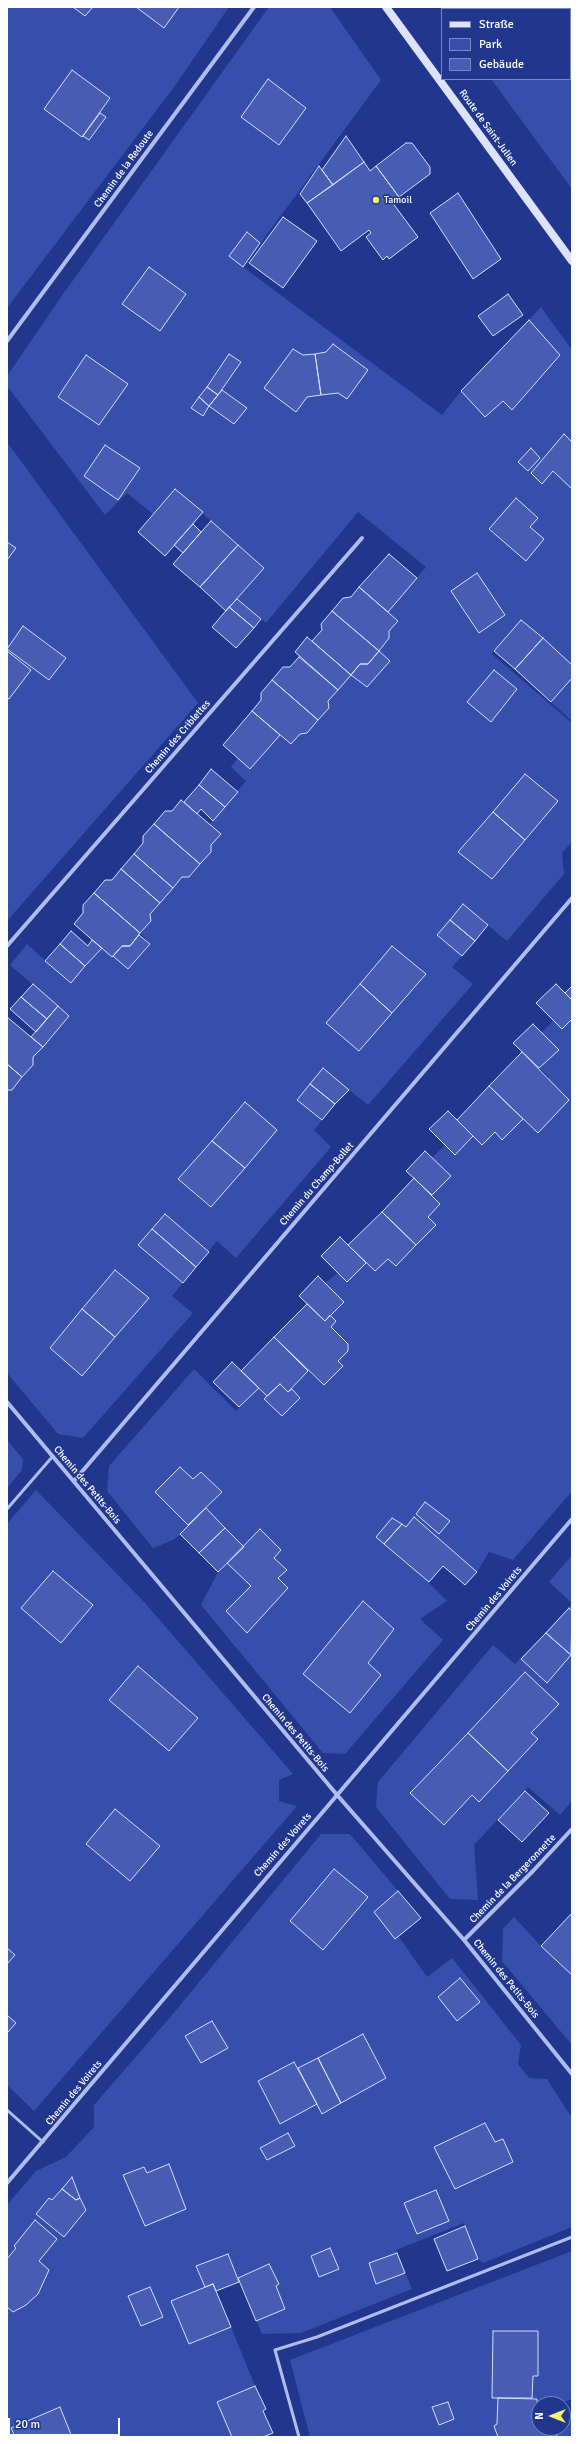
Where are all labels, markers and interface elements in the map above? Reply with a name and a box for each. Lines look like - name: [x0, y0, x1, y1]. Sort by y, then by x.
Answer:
- legend: [441, 8, 571, 80]
- text: Straße: [479, 17, 514, 32]
- text: Park: [479, 37, 502, 52]
- text: Gebäude: [479, 57, 524, 72]
- street label: Route de Saint-Julien: [456, 88, 520, 168]
- street label: Chemin de la Redoute: [92, 128, 156, 210]
- place label: Tamoil: [384, 194, 412, 206]
- marker: Tamoil: [371, 195, 381, 205]
- street label: Chemin des Criblettes: [143, 698, 213, 776]
- street label: Chemin du Champ-Bollet: [278, 1140, 356, 1228]
- street label: Chemin des Petits-Bois: [51, 1444, 123, 1526]
- street label: Chemin des Voirets: [463, 1564, 525, 1634]
- street label: Chemin des Petits-Bois: [259, 1692, 331, 1774]
- street label: Chemin des Voirets: [252, 1810, 314, 1880]
- street label: Chemin de la Bergeronnette: [467, 1832, 559, 1926]
- street label: Chemin des Petits-Bois: [470, 1937, 542, 2021]
- street label: Chemin des Voirets: [43, 2058, 105, 2128]
- north arrow: [531, 2396, 571, 2436]
- scale bar: [10, 2410, 122, 2436]
- text: N: [533, 2412, 546, 2420]
- text: 20 m: [15, 2417, 40, 2432]

